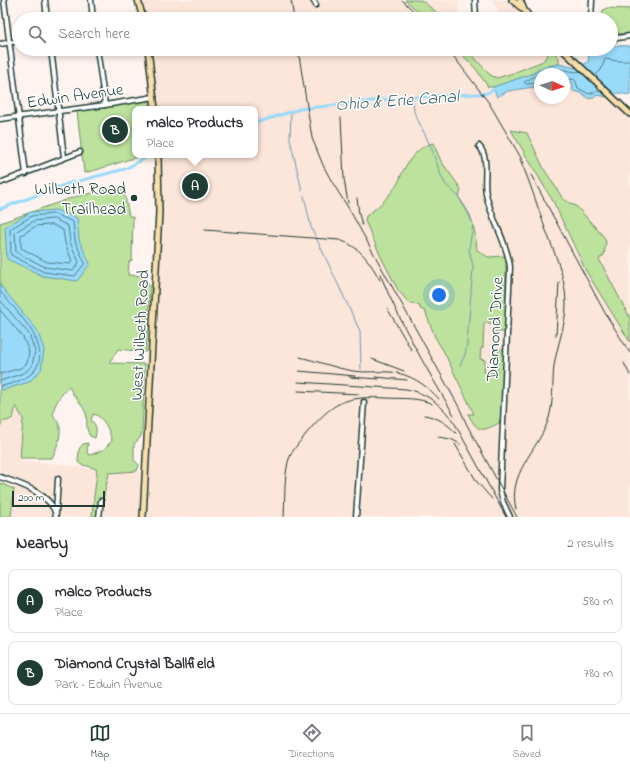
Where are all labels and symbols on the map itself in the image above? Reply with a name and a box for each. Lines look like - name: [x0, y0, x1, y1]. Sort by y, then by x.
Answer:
- north arrow: [534, 68, 570, 104]
- street label: Edwin Avenue: [25, 77, 126, 116]
- water label: Ohio & Erie Canal: [335, 85, 462, 119]
- pin: B: [102, 115, 128, 145]
- pin: A: [182, 171, 208, 201]
- place label: Wilbeth Road Trailhead: [34, 177, 126, 222]
- marker: Wilbeth Road Trailhead: [129, 193, 139, 203]
- street label: West Wilbeth Road: [125, 269, 156, 401]
- street label: Diamond Drive: [480, 276, 511, 383]
- your location: [429, 285, 449, 305]
- scale bar: [12, 489, 105, 508]

